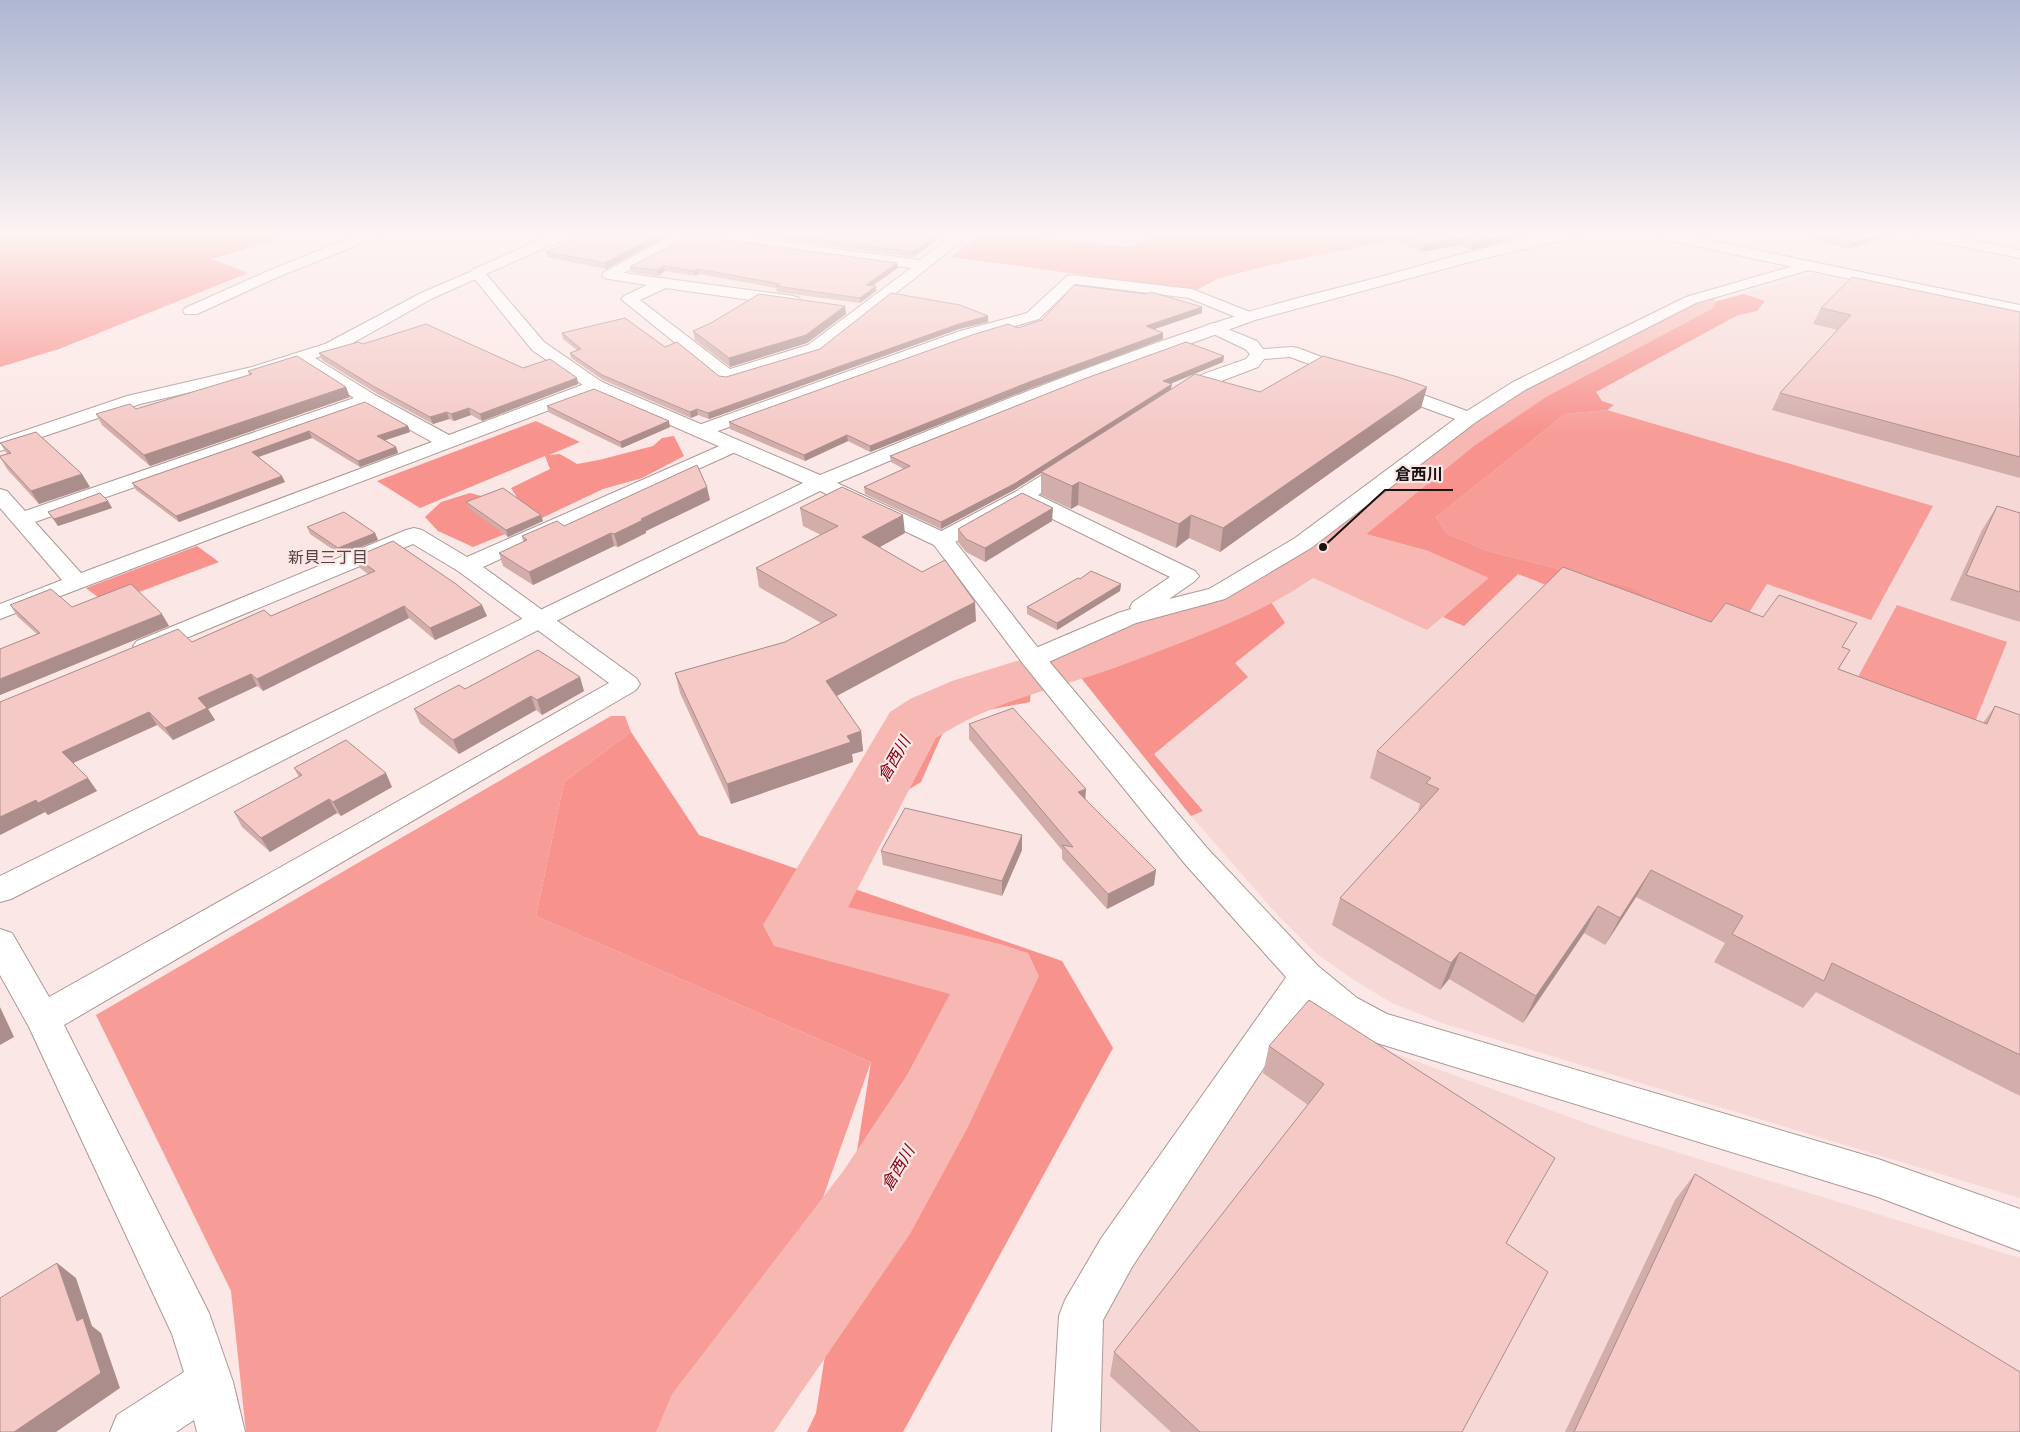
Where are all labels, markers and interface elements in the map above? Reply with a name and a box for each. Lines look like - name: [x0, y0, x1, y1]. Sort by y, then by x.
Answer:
- callout: 倉西川: [1385, 459, 1453, 490]
- text: 倉西川: [1395, 465, 1443, 484]
- district label: 新貝三丁目: [288, 548, 368, 567]
- water label: 倉西川: [874, 732, 915, 785]
- water label: 倉西川: [877, 1141, 920, 1193]

